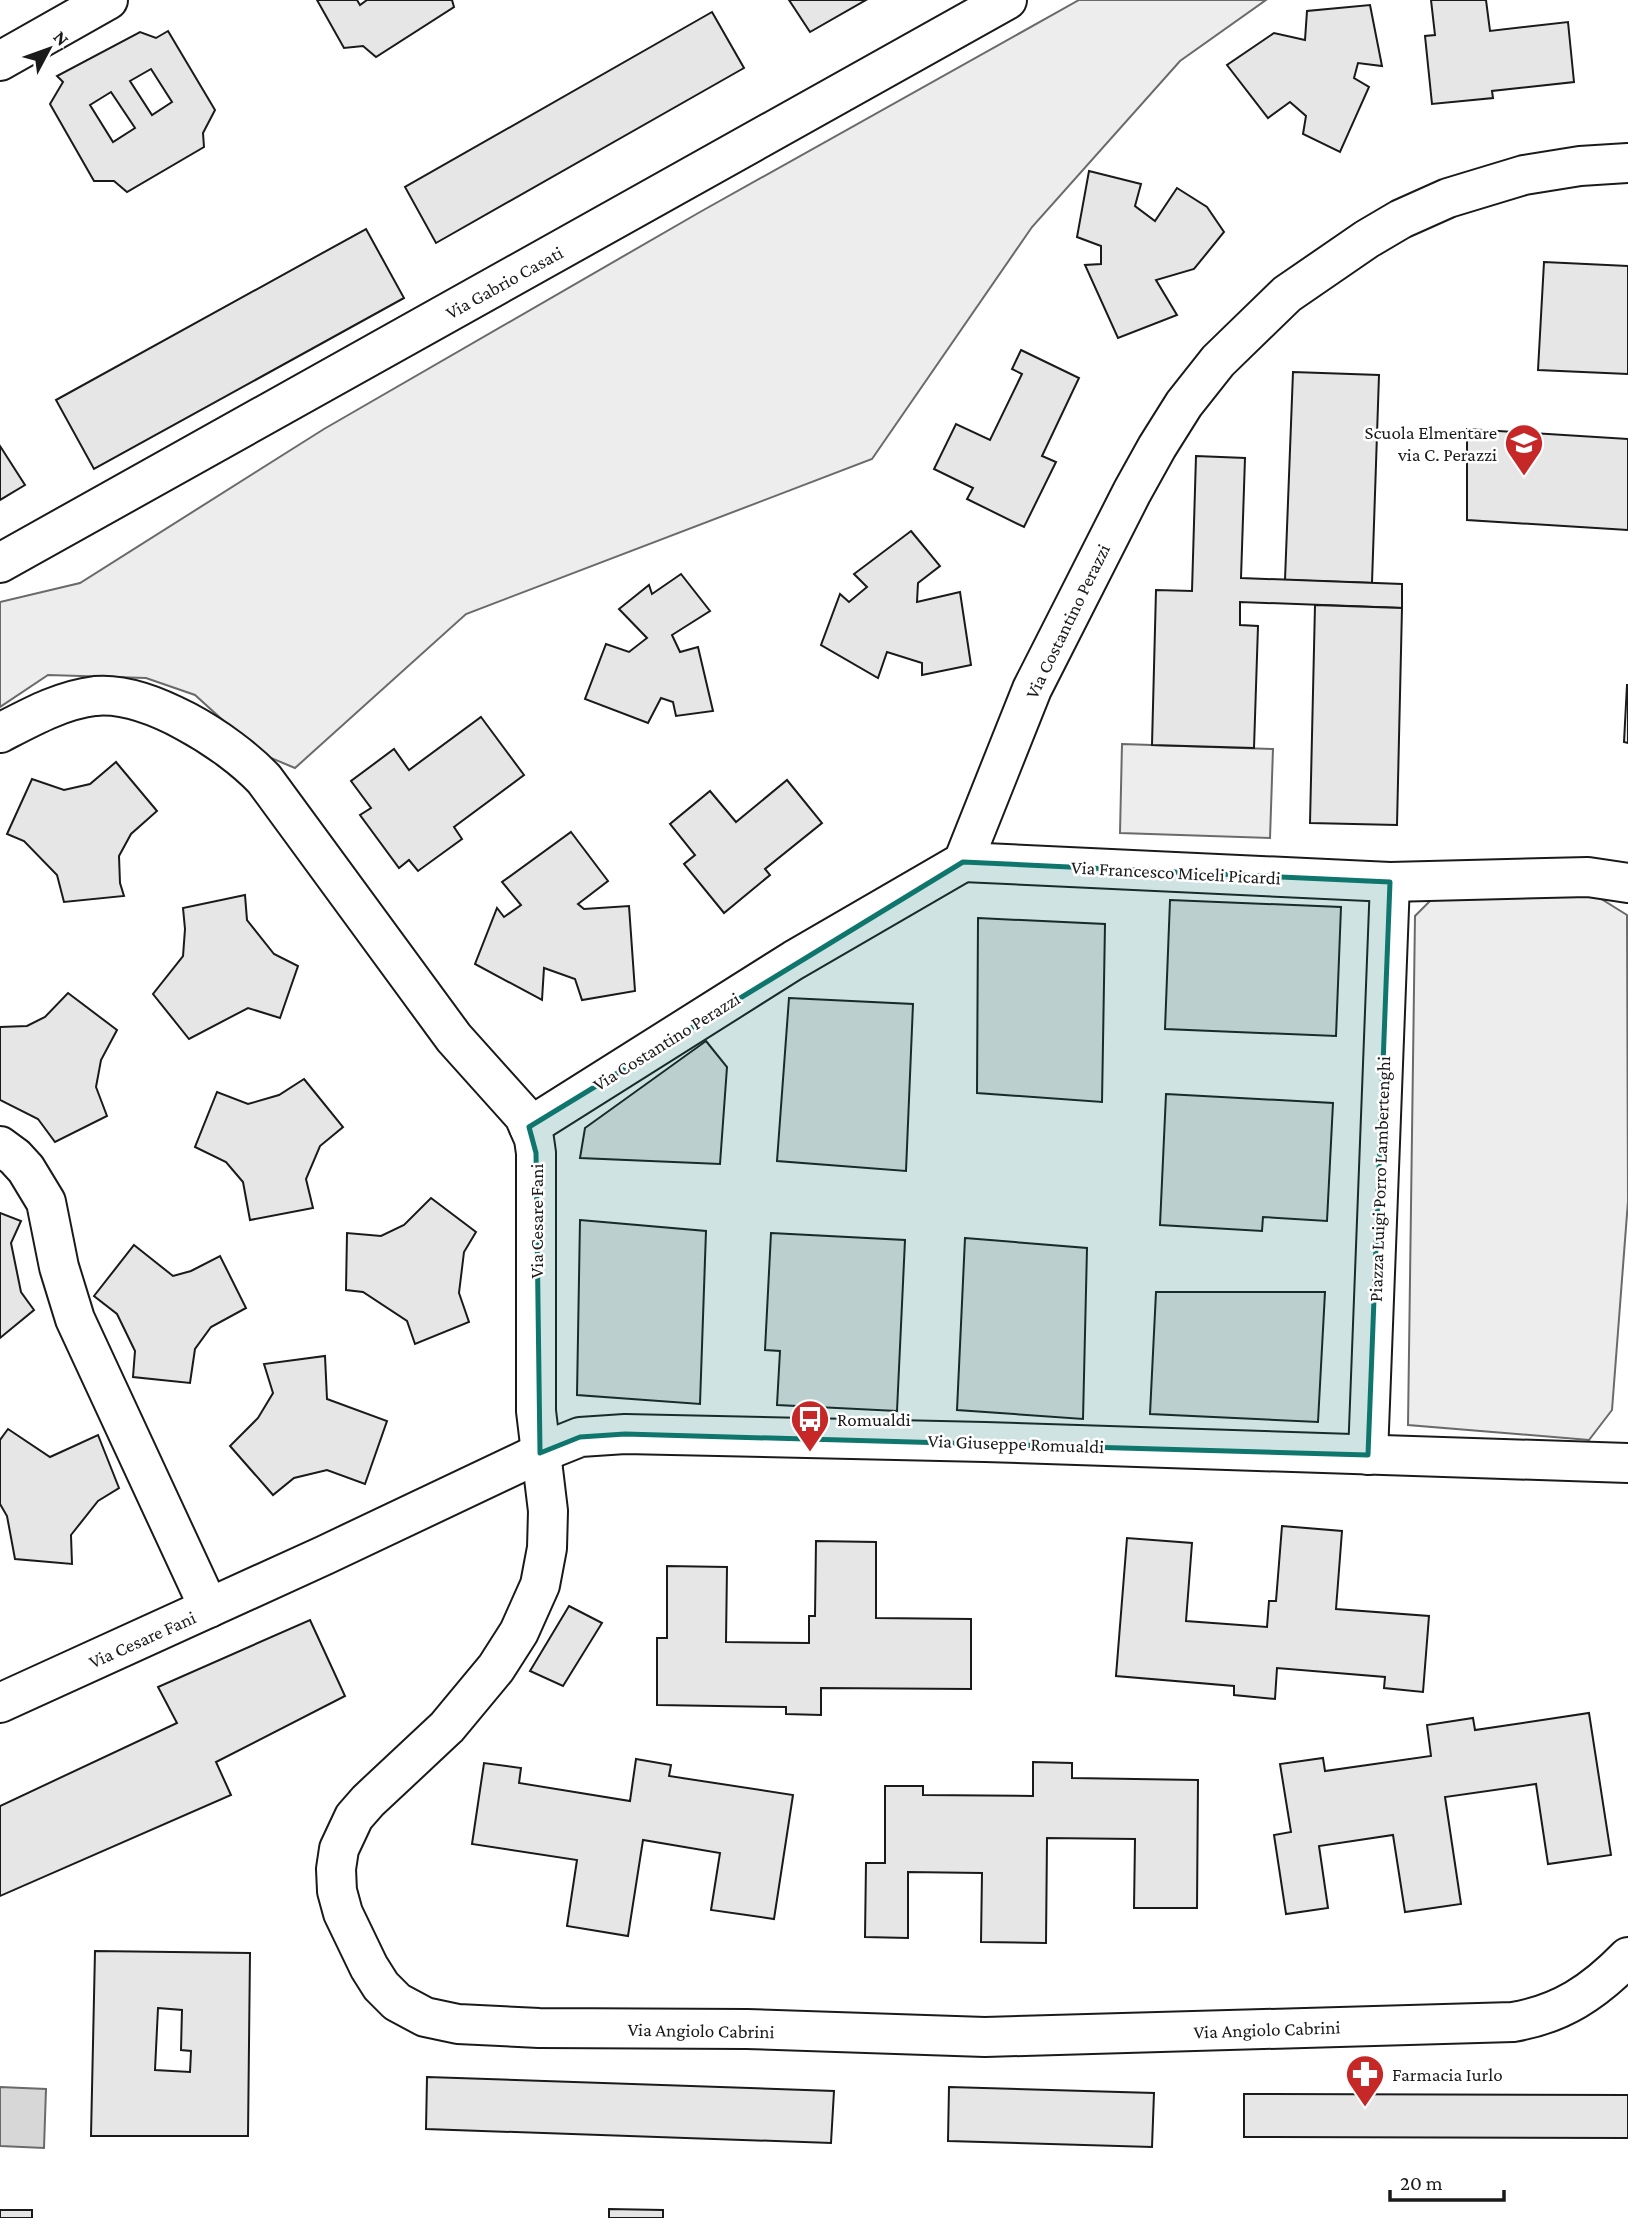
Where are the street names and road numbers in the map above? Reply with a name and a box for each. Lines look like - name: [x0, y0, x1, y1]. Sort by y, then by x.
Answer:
- street label: Via Gabrio Casati: [442, 242, 566, 323]
- street label: Via Costantino Perazzi: [1021, 541, 1114, 702]
- street label: Via Francesco Miceli Picardi: [1071, 857, 1281, 888]
- street label: Via Costantino Perazzi: [589, 988, 744, 1095]
- street label: Piazza Luigi Porro Lambertenghi: [1365, 1056, 1394, 1302]
- street label: Via Cesare Fani: [526, 1164, 547, 1278]
- street label: Via Giuseppe Romualdi: [927, 1430, 1105, 1457]
- street label: Via Cesare Fani: [86, 1607, 199, 1672]
- street label: Via Angiolo Cabrini: [1193, 2016, 1341, 2043]
- street label: Via Angiolo Cabrini: [627, 2019, 775, 2042]

